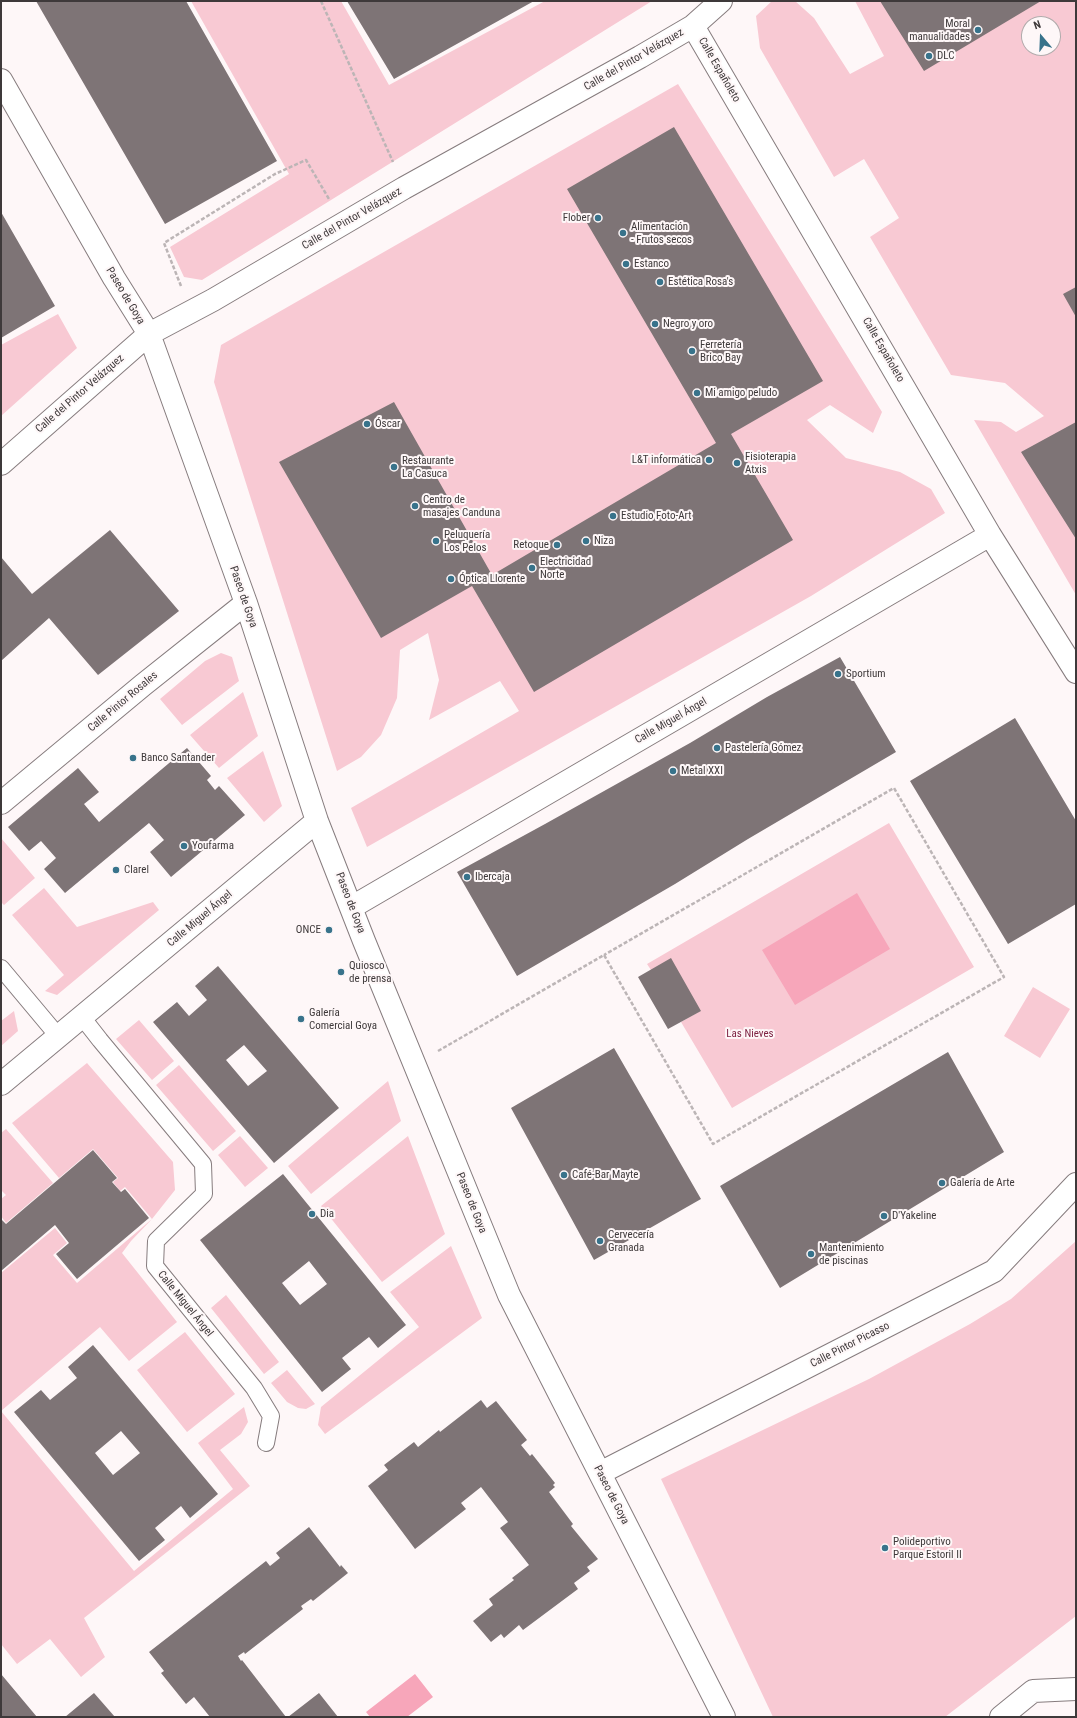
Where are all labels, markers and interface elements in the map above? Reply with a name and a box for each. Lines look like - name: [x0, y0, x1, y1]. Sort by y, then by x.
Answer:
- north arrow: [1021, 16, 1061, 56]
- place label: Moral manualidades: [909, 17, 970, 43]
- text: N: [1032, 18, 1043, 32]
- marker: Moral manualidades: [973, 25, 983, 35]
- street label: Calle del Pintor Velázquez: [582, 26, 686, 94]
- street label: Calle Españoleto: [695, 35, 743, 105]
- place label: DLC: [937, 49, 954, 63]
- marker: DLC: [924, 51, 934, 61]
- street label: Calle del Pintor Velázquez: [300, 185, 404, 253]
- place label: Flober: [563, 211, 590, 225]
- marker: Flober: [593, 213, 603, 223]
- place label: Alimentación - Frutos secos: [631, 220, 692, 246]
- marker: Alimentación - Frutos secos: [618, 228, 628, 238]
- place label: Estanco: [634, 257, 669, 271]
- marker: Estanco: [621, 259, 631, 269]
- street label: Paseo de Goya: [103, 265, 147, 327]
- place label: Estética Rosa's: [668, 275, 733, 289]
- marker: Estética Rosa's: [655, 277, 665, 287]
- street label: Calle Españoleto: [859, 315, 907, 385]
- place label: Negro y oro: [663, 317, 713, 331]
- marker: Negro y oro: [650, 319, 660, 329]
- place label: Ferretería Brico Bay: [700, 338, 742, 364]
- marker: Ferretería Brico Bay: [687, 346, 697, 356]
- street label: Calle del Pintor Velázquez: [33, 352, 127, 436]
- place label: Mi amigo peludo: [705, 386, 777, 400]
- marker: Mi amigo peludo: [692, 388, 702, 398]
- place label: Óscar: [375, 417, 400, 431]
- marker: Óscar: [362, 419, 372, 429]
- place label: Fisioterapia Atxis: [745, 450, 796, 476]
- place label: L&T informática: [632, 453, 701, 467]
- place label: Restaurante La Casuca: [402, 454, 454, 480]
- marker: L&T informática: [704, 455, 714, 465]
- marker: Fisioterapia Atxis: [732, 458, 742, 468]
- marker: Restaurante La Casuca: [389, 462, 399, 472]
- place label: Centro de masajes Canduna: [423, 493, 500, 519]
- marker: Centro de masajes Canduna: [410, 501, 420, 511]
- place label: Estudio Foto-Art: [621, 509, 691, 523]
- marker: Estudio Foto-Art: [608, 511, 618, 521]
- place label: Peluquería Los Pelos: [444, 528, 490, 554]
- place label: Niza: [594, 534, 613, 548]
- marker: Peluquería Los Pelos: [431, 536, 441, 546]
- marker: Niza: [581, 536, 591, 546]
- place label: Retoque: [513, 538, 549, 552]
- marker: Retoque: [552, 540, 562, 550]
- place label: Electricidad Norte: [540, 555, 591, 581]
- marker: Electricidad Norte: [527, 563, 537, 573]
- street label: Paseo de Goya: [226, 564, 260, 630]
- place label: Óptica Llorente: [459, 572, 525, 586]
- marker: Óptica Llorente: [446, 574, 456, 584]
- place label: Sportium: [846, 667, 886, 681]
- street label: Calle Pintor Rosales: [85, 669, 161, 735]
- marker: Sportium: [833, 669, 843, 679]
- street label: Calle Miguel Ángel: [633, 695, 709, 747]
- place label: Pastelería Gómez: [725, 741, 801, 755]
- marker: Pastelería Gómez: [712, 743, 722, 753]
- place label: Banco Santander: [141, 751, 215, 765]
- marker: Banco Santander: [128, 753, 138, 763]
- place label: Metal XXI: [681, 764, 723, 778]
- marker: Metal XXI: [668, 766, 678, 776]
- place label: Youfarma: [192, 839, 234, 853]
- marker: Youfarma: [179, 841, 189, 851]
- place label: Clarel: [124, 863, 149, 877]
- marker: Clarel: [111, 865, 121, 875]
- place label: Ibercaja: [475, 870, 510, 884]
- street label: Paseo de Goya: [332, 871, 368, 935]
- marker: Ibercaja: [462, 872, 472, 882]
- street label: Calle Miguel Ángel: [165, 888, 235, 950]
- place label: ONCE: [296, 923, 321, 937]
- marker: ONCE: [324, 925, 334, 935]
- place label: Quiosco de prensa: [349, 959, 392, 985]
- marker: Quiosco de prensa: [336, 967, 346, 977]
- place label: Galería Comercial Goya: [309, 1006, 377, 1032]
- marker: Galería Comercial Goya: [296, 1014, 306, 1024]
- park label: Las Nieves: [726, 1027, 774, 1041]
- place label: Café-Bar Mayte: [572, 1168, 638, 1182]
- marker: Café-Bar Mayte: [559, 1170, 569, 1180]
- street label: Paseo de Goya: [453, 1171, 489, 1235]
- place label: Galería de Arte: [950, 1176, 1015, 1190]
- marker: Galería de Arte: [937, 1178, 947, 1188]
- place label: Dia: [320, 1207, 334, 1221]
- marker: Dia: [307, 1209, 317, 1219]
- place label: D'Yakeline: [892, 1209, 936, 1223]
- marker: D'Yakeline: [879, 1211, 889, 1221]
- place label: Cervecería Granada: [608, 1228, 654, 1254]
- marker: Cervecería Granada: [595, 1236, 605, 1246]
- place label: Mantenimiento de piscinas: [819, 1241, 884, 1267]
- marker: Mantenimiento de piscinas: [806, 1249, 816, 1259]
- street label: Calle Miguel Ángel: [154, 1268, 216, 1340]
- street label: Calle Pintor Picasso: [808, 1319, 892, 1371]
- street label: Paseo de Goya: [591, 1463, 631, 1527]
- place label: Polideportivo Parque Estoril II: [893, 1535, 962, 1561]
- marker: Polideportivo Parque Estoril II: [880, 1543, 890, 1553]

